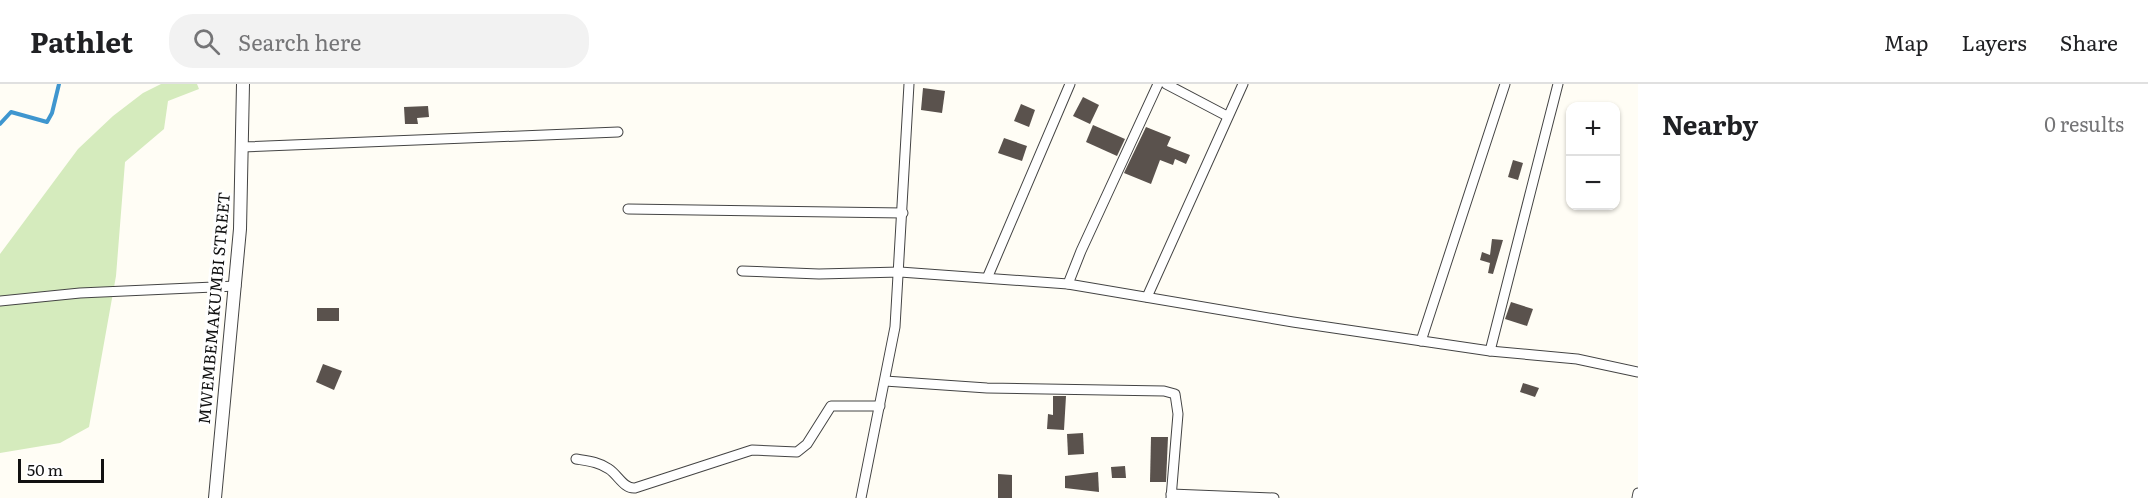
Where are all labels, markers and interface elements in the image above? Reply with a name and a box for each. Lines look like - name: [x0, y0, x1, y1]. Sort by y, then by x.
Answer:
- search box: [169, 14, 589, 68]
- text: Pathlet: [30, 20, 133, 62]
- icon: search: [190, 25, 223, 58]
- text: Search here: [238, 25, 361, 58]
- text: Map: [1884, 26, 1929, 57]
- text: Layers: [1962, 26, 2027, 57]
- text: Share: [2060, 26, 2118, 57]
- map controls: [1566, 102, 1620, 210]
- button: +: [1566, 102, 1620, 156]
- text: Nearby: [1662, 104, 1758, 143]
- text: 0 results: [2044, 108, 2124, 138]
- button: −: [1566, 156, 1620, 210]
- street label: MWEMBEMAKUMBI STREET: [191, 191, 235, 425]
- scale bar: [18, 456, 104, 484]
- text: 50 m: [27, 457, 63, 481]

